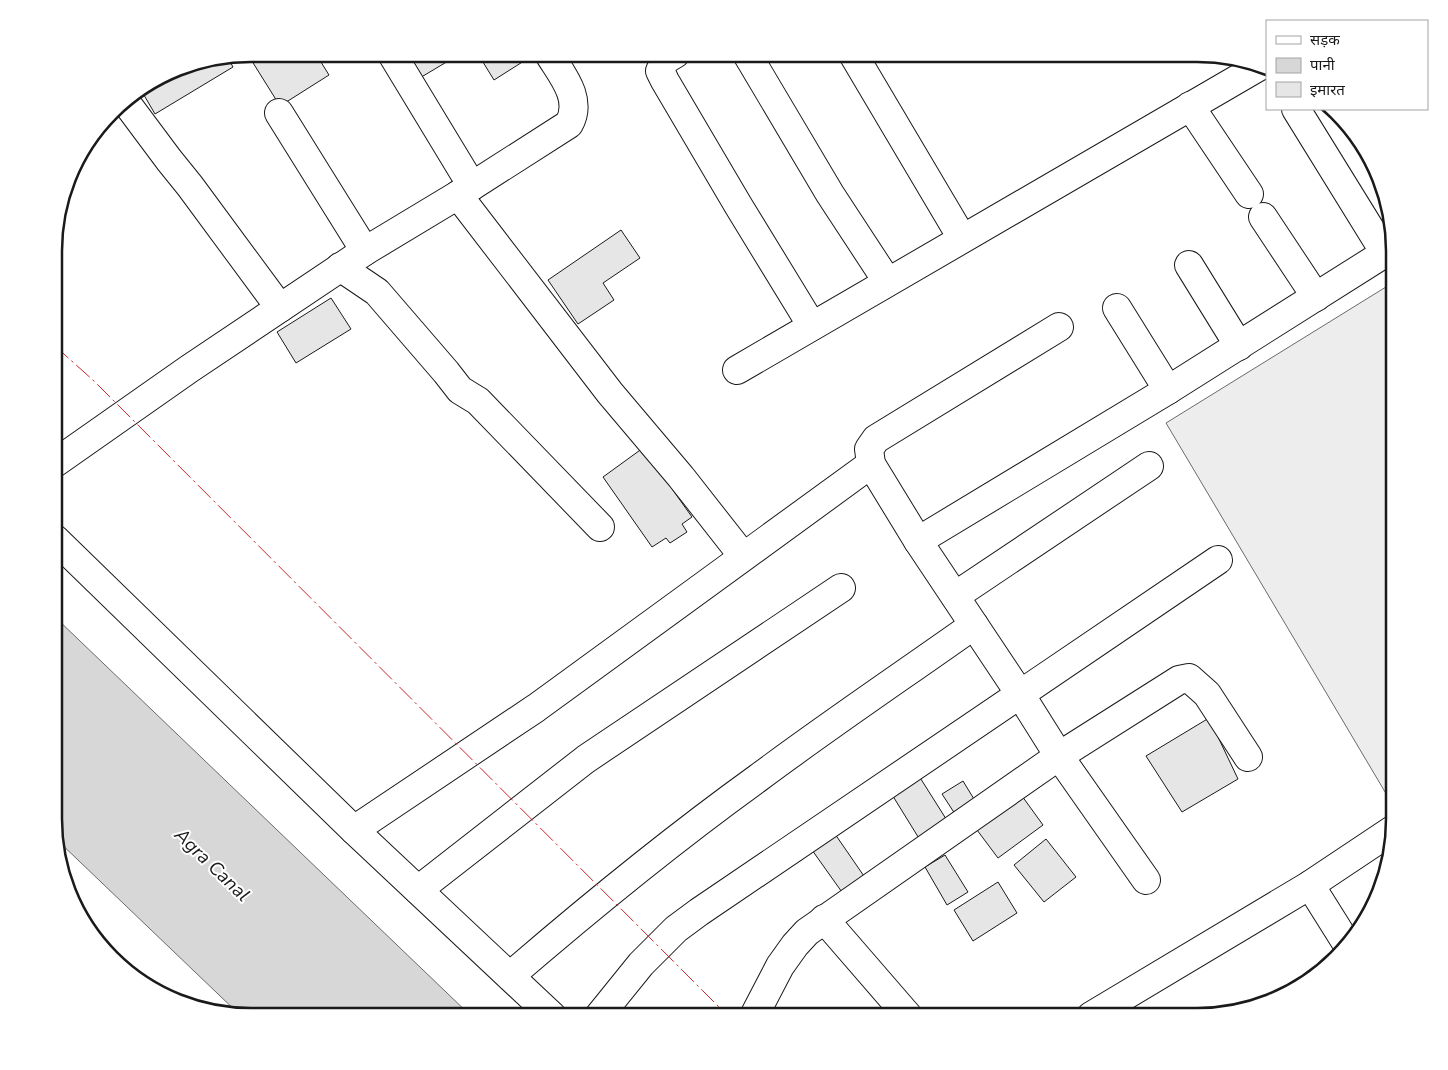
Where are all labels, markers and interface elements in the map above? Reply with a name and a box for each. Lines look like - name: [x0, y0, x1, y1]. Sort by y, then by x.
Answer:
- legend: [1266, 20, 1428, 110]
- text: सड़क: [1310, 30, 1340, 50]
- text: पानी: [1310, 55, 1336, 75]
- text: इमारत: [1310, 80, 1345, 100]
- water label: Agra Canal: [168, 822, 255, 908]

